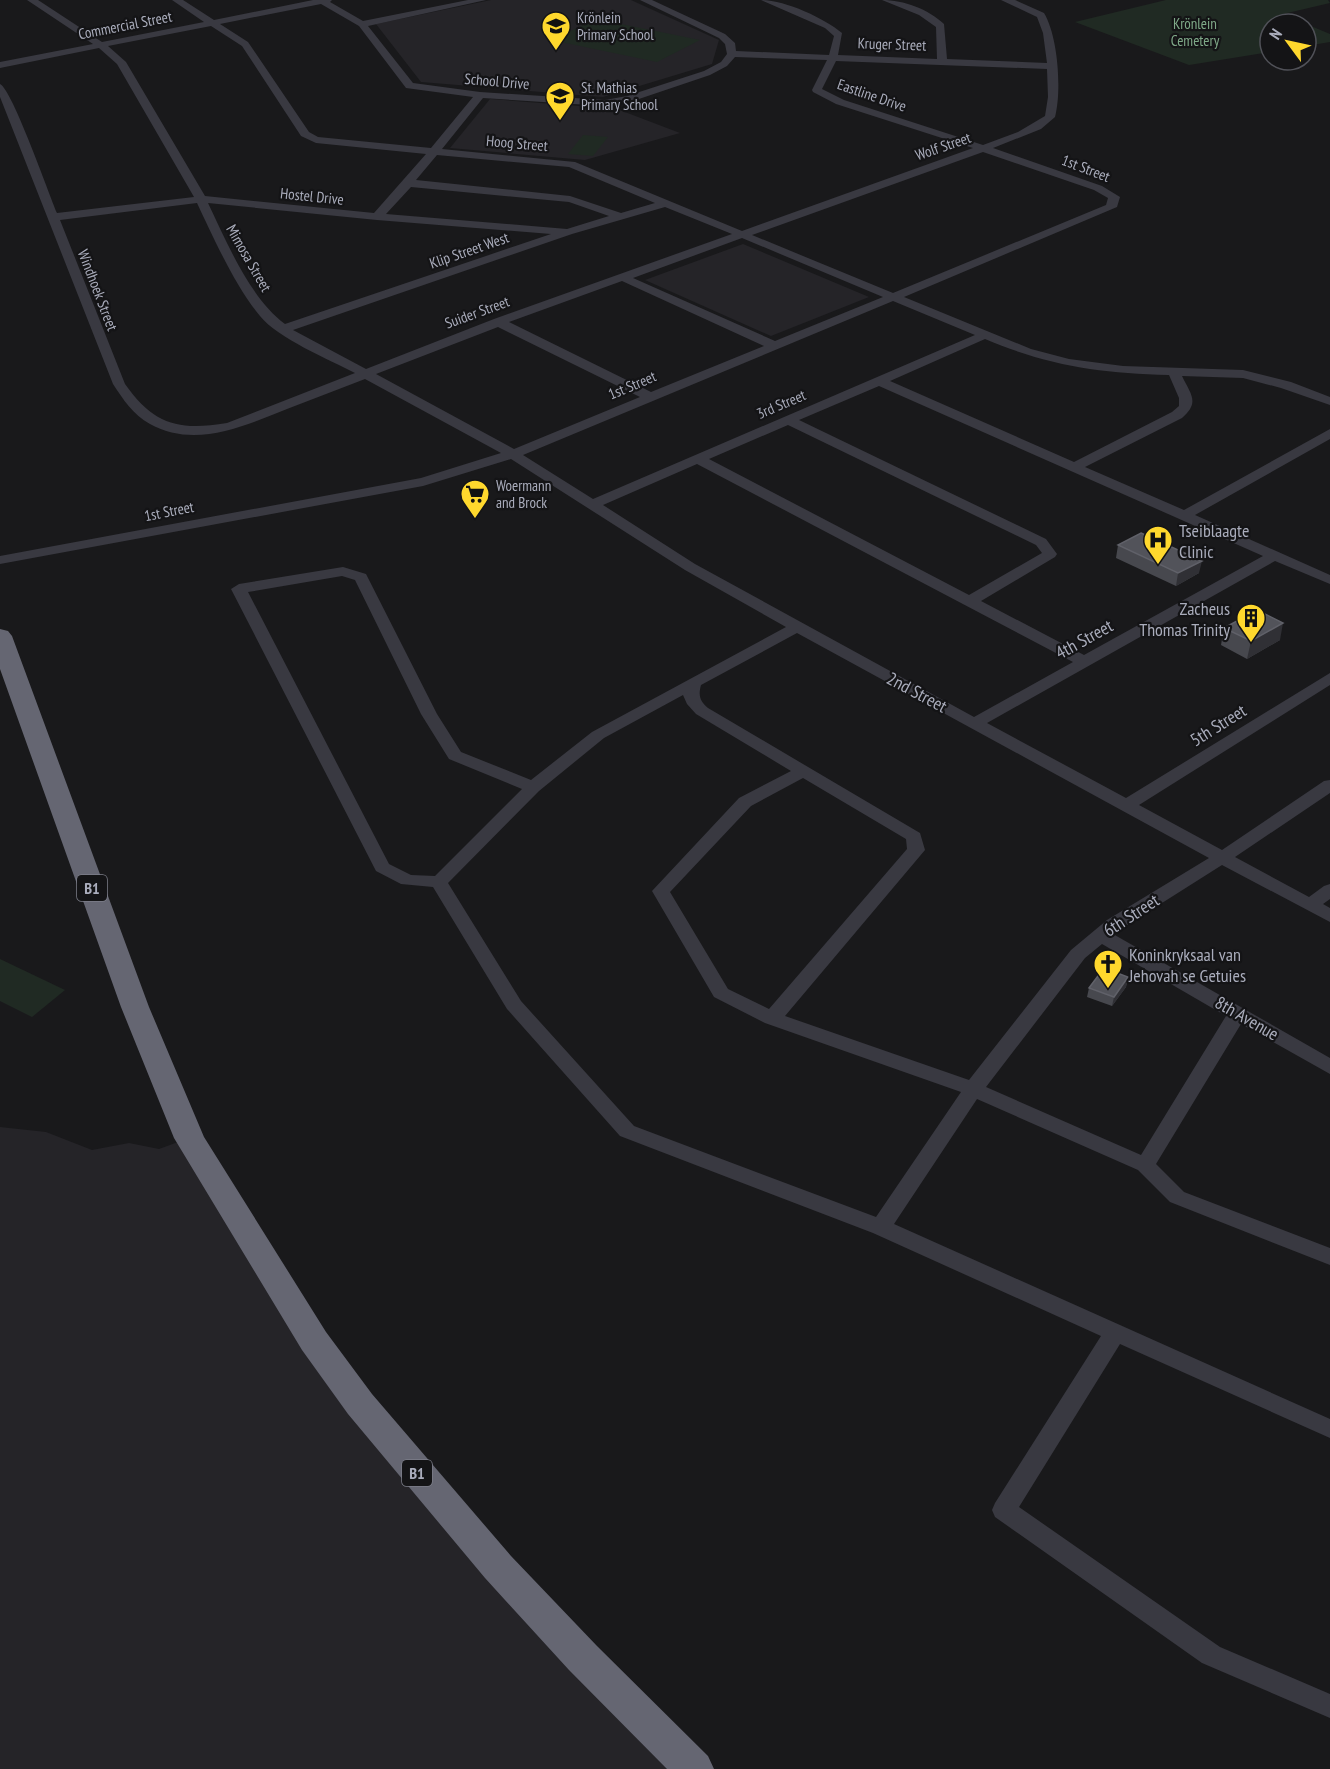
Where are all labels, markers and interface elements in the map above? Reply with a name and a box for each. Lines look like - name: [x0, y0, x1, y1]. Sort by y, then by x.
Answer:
- street label: Commercial Street: [77, 7, 173, 43]
- place label: Krönlein Primary School: [577, 8, 654, 44]
- school or university icon: Krönlein Primary School: [540, 10, 572, 52]
- north arrow: [1258, 12, 1318, 72]
- park label: Krönlein Cemetery: [1171, 14, 1220, 50]
- text: N: [1265, 25, 1286, 43]
- street label: Kruger Street: [857, 33, 927, 55]
- street label: School Drive: [464, 69, 530, 93]
- street label: Eastline Drive: [835, 74, 909, 116]
- place label: St. Mathias Primary School: [581, 78, 658, 114]
- school or university icon: St. Mathias Primary School: [544, 80, 576, 122]
- street label: Wolf Street: [913, 128, 973, 164]
- street label: Hoog Street: [485, 131, 549, 155]
- street label: 1st Street: [1059, 150, 1113, 186]
- street label: Hostel Drive: [279, 183, 345, 209]
- street label: Mimosa Street: [222, 221, 276, 295]
- street label: Klip Street West: [427, 228, 511, 272]
- street label: Windhoek Street: [74, 247, 122, 333]
- street label: Suider Street: [442, 292, 512, 332]
- street label: 1st Street: [605, 366, 659, 404]
- street label: 3rd Street: [754, 385, 808, 423]
- place label: Woermann and Brock: [496, 476, 551, 512]
- supermarket icon: Woermann and Brock: [459, 478, 491, 520]
- street label: 1st Street: [143, 497, 195, 525]
- place label: Tseiblaagte Clinic: [1179, 519, 1249, 563]
- hospital icon: Tseiblaagte Clinic: [1142, 524, 1174, 566]
- place label: Zacheus Thomas Trinity: [1139, 597, 1230, 641]
- building icon: Zacheus Thomas Trinity: [1235, 602, 1267, 644]
- street label: 4th Street: [1051, 614, 1117, 664]
- street label: 2nd Street: [883, 667, 951, 717]
- street label: 5th Street: [1186, 699, 1250, 751]
- road number: B1: [77, 875, 107, 901]
- street label: 6th Street: [1099, 888, 1163, 942]
- place label: Koninkryksaal van Jehovah se Getuies: [1128, 943, 1246, 987]
- church icon: Koninkryksaal van Jehovah se Getuies: [1092, 948, 1124, 990]
- street label: 8th Avenue: [1211, 991, 1283, 1045]
- road number: B1: [402, 1460, 432, 1486]

